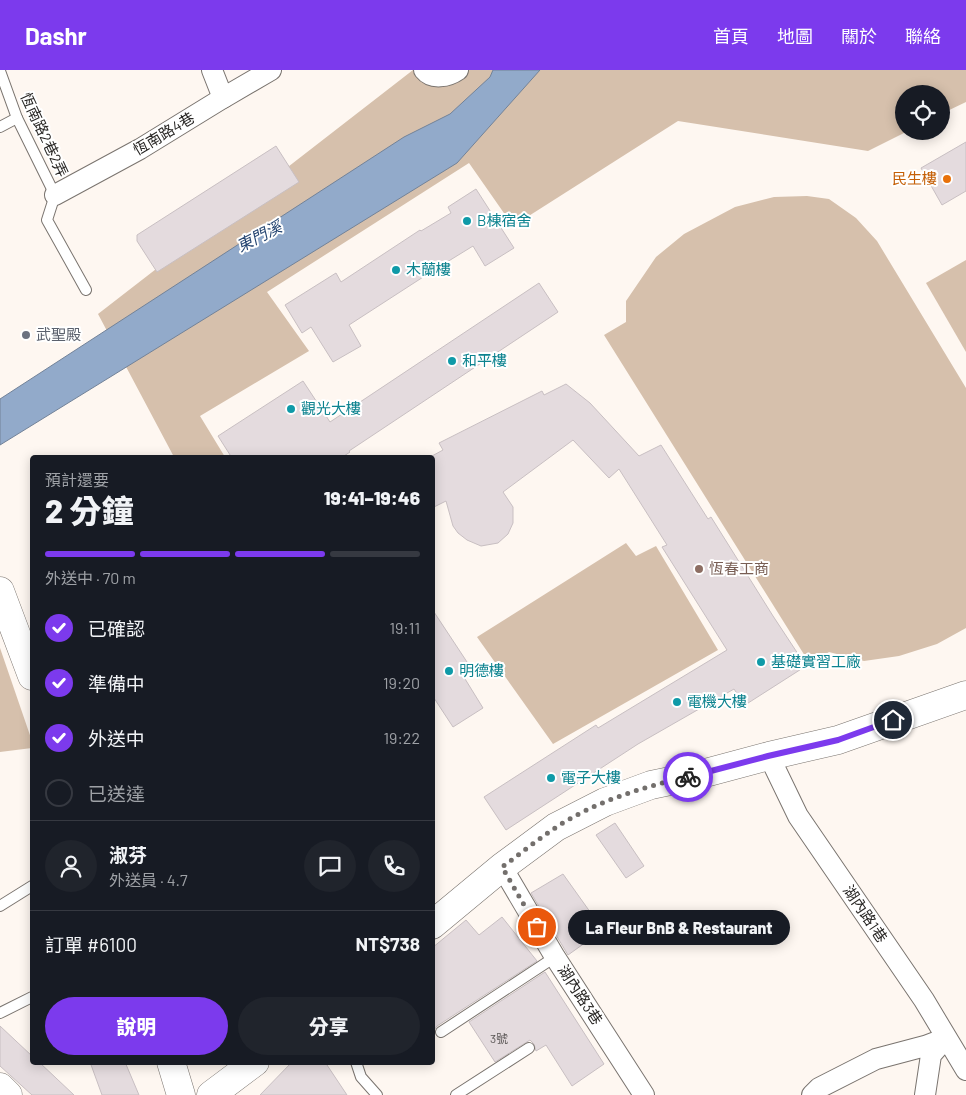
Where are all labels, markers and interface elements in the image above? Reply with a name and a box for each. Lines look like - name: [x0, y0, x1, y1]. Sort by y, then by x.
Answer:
- text: Dashr: [25, 21, 87, 50]
- text: 首頁: [713, 25, 749, 47]
- text: 地圖: [777, 25, 813, 47]
- text: 關於: [841, 25, 877, 47]
- text: 聯絡: [905, 25, 941, 47]
- map controls: [895, 85, 950, 140]
- button: locate: [895, 85, 950, 140]
- street label: 恆南路2巷2弄: [18, 89, 72, 180]
- street label: 恆南路4巷: [130, 108, 197, 158]
- place label: 民生樓: [892, 169, 937, 187]
- marker: 民生樓: [941, 173, 953, 185]
- place label: B棟宿舍: [477, 211, 531, 229]
- water label: 東門溪: [233, 215, 286, 255]
- marker: B棟宿舍: [461, 215, 473, 227]
- place label: 木蘭樓: [406, 260, 451, 278]
- marker: 木蘭樓: [390, 264, 402, 276]
- place label: 武聖殿: [36, 325, 81, 343]
- marker: 武聖殿: [20, 329, 32, 341]
- place label: 和平樓: [462, 351, 507, 369]
- marker: 和平樓: [446, 355, 458, 367]
- place label: 觀光大樓: [301, 399, 361, 417]
- marker: 觀光大樓: [285, 403, 297, 415]
- text: 預計還要: [45, 470, 109, 489]
- text: 19:41–19:46: [324, 486, 420, 509]
- text: 2 分鐘: [45, 491, 134, 529]
- place label: 恆春工商: [709, 559, 769, 577]
- marker: 恆春工商: [693, 563, 705, 575]
- text: 外送中 · 70 m: [45, 568, 136, 587]
- icon: check: [45, 614, 73, 642]
- text: 已確認: [88, 617, 145, 640]
- text: 19:11: [389, 618, 420, 637]
- place label: 基礎實習工廠: [771, 652, 861, 670]
- marker: 基礎實習工廠: [755, 656, 767, 668]
- place label: 明德樓: [459, 661, 504, 679]
- marker: 明德樓: [443, 665, 455, 677]
- icon: check: [45, 669, 73, 697]
- text: 準備中: [88, 672, 145, 695]
- text: 19:20: [383, 673, 420, 692]
- place label: 電機大樓: [687, 692, 747, 710]
- marker: 電機大樓: [671, 696, 683, 708]
- pin: [872, 699, 914, 741]
- icon: home: [879, 706, 907, 734]
- icon: check: [45, 724, 73, 752]
- text: 外送中: [88, 727, 145, 750]
- text: 19:22: [383, 728, 420, 747]
- courier: [663, 752, 713, 802]
- icon: bike: [674, 763, 702, 791]
- place label: 電子大樓: [561, 768, 621, 786]
- marker: 電子大樓: [545, 772, 557, 784]
- text: 已送達: [88, 782, 145, 805]
- button: person: [45, 840, 97, 892]
- button: chat: [304, 840, 356, 892]
- button: phone: [368, 840, 420, 892]
- text: 淑芬: [109, 843, 147, 866]
- text: 外送員 · 4.7: [109, 870, 188, 889]
- street label: 湖內路1巷: [840, 881, 892, 946]
- pin: [516, 906, 558, 948]
- callout: La Fleur BnB & Restaurant: [567, 910, 790, 944]
- icon: bag: [523, 913, 551, 941]
- text: La Fleur BnB & Restaurant: [585, 918, 773, 937]
- text: NT$738: [355, 932, 420, 955]
- text: 訂單 #6100: [45, 933, 137, 956]
- street label: 湖內路3巷: [555, 961, 607, 1028]
- button: 說明: [45, 997, 228, 1055]
- button: 分享: [238, 997, 420, 1055]
- house number: 3號: [490, 1031, 508, 1045]

